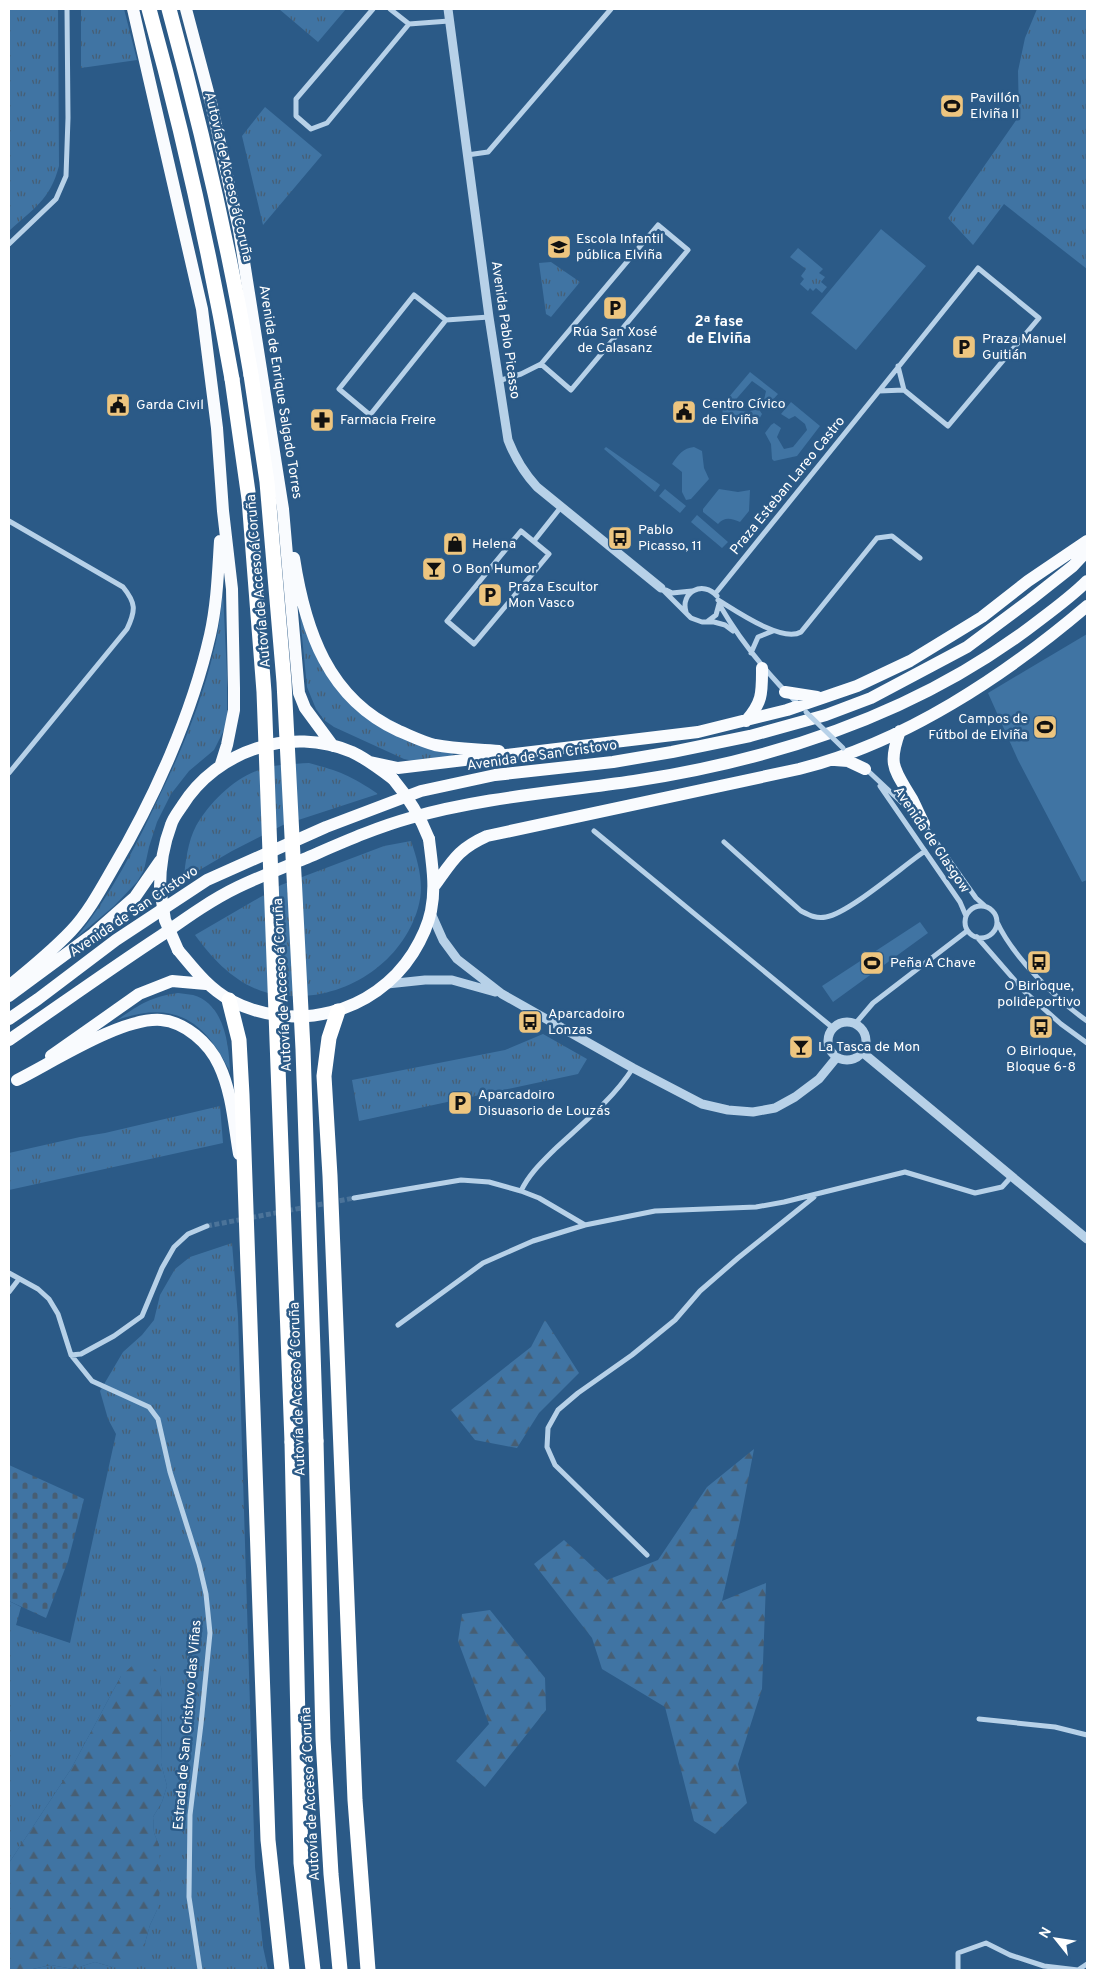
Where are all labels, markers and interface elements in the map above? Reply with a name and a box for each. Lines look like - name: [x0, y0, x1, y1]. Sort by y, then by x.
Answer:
- street label: Autovía de Acceso á Coruña: [200, 90, 256, 264]
- place label: Pavillón Elviña II: [970, 90, 1020, 123]
- sports icon: Pavillón Elviña II: [939, 93, 965, 119]
- place label: Escola Infantil pública Elviña: [576, 231, 664, 264]
- school or university icon: Escola Infantil pública Elviña: [546, 234, 572, 260]
- street label: Avenida Pablo Picasso: [487, 260, 523, 400]
- street label: Avenida de Enrique Salgado Torres: [255, 284, 305, 500]
- parking icon: Rúa San Xosé de Calasanz: [602, 295, 628, 321]
- district label: 2ª fase de Elviña: [687, 313, 751, 349]
- place label: Rúa San Xosé de Calasanz: [573, 324, 657, 357]
- place label: Praza Manuel Guitián: [982, 331, 1066, 364]
- parking icon: Praza Manuel Guitián: [951, 334, 977, 360]
- public building icon: Garda Civil: [105, 392, 131, 418]
- place label: Centro Cívico de Elviña: [702, 396, 786, 429]
- place label: Garda Civil: [136, 397, 204, 414]
- public building icon: Centro Cívico de Elviña: [671, 399, 697, 425]
- pharmacy icon: Farmacia Freire: [309, 407, 335, 433]
- place label: Farmacia Freire: [340, 412, 436, 429]
- street label: Praza Esteban Lareo Castro: [727, 413, 849, 559]
- street label: Autovía de Acceso á Coruña: [243, 493, 275, 669]
- place label: Pablo Picasso, 11: [638, 522, 702, 555]
- bus stop icon: Pablo Picasso, 11: [607, 525, 633, 551]
- shop icon: Helena: [442, 531, 468, 557]
- place label: Helena: [472, 536, 516, 553]
- bar icon: O Bon Humor: [421, 556, 447, 582]
- place label: O Bon Humor: [452, 561, 537, 578]
- place label: Praza Escultor Mon Vasco: [508, 579, 599, 612]
- parking icon: Praza Escultor Mon Vasco: [477, 582, 503, 608]
- place label: Campos de Fútbol de Elviña: [928, 711, 1028, 744]
- sports icon: Campos de Fútbol de Elviña: [1032, 714, 1058, 740]
- street label: Avenida de San Cristovo: [466, 737, 618, 775]
- street label: Avenida de Glasgow: [889, 784, 973, 896]
- street label: Avenida de San Cristovo: [66, 862, 202, 961]
- street label: Autovía de Acceso á Coruña: [270, 898, 296, 1072]
- bus stop icon: O Birloque, polideportivo: [1026, 949, 1052, 975]
- sports icon: Peña A Chave: [859, 950, 885, 976]
- place label: Peña A Chave: [890, 955, 976, 972]
- place label: O Birloque, polideportivo: [997, 978, 1081, 1011]
- place label: Aparcadoiro Lonzas: [548, 1006, 625, 1039]
- bus stop icon: Aparcadoiro Lonzas: [517, 1009, 543, 1035]
- bus stop icon: O Birloque, Bloque 6-8: [1028, 1014, 1054, 1040]
- bar icon: La Tasca de Mon: [788, 1034, 814, 1060]
- place label: La Tasca de Mon: [818, 1039, 920, 1056]
- place label: O Birloque, Bloque 6-8: [1006, 1043, 1076, 1076]
- place label: Aparcadoiro Disuasorio de Louzás: [478, 1087, 610, 1120]
- parking icon: Aparcadoiro Disuasorio de Louzás: [447, 1090, 473, 1116]
- street label: Autovía de Acceso á Coruña: [286, 1302, 310, 1476]
- street label: Estrada de San Cristovo das Viñas: [170, 1619, 206, 1831]
- street label: Autovía de Acceso á Coruña: [298, 1707, 324, 1881]
- north arrow: [1031, 1914, 1081, 1964]
- text: N: [1036, 1925, 1056, 1942]

